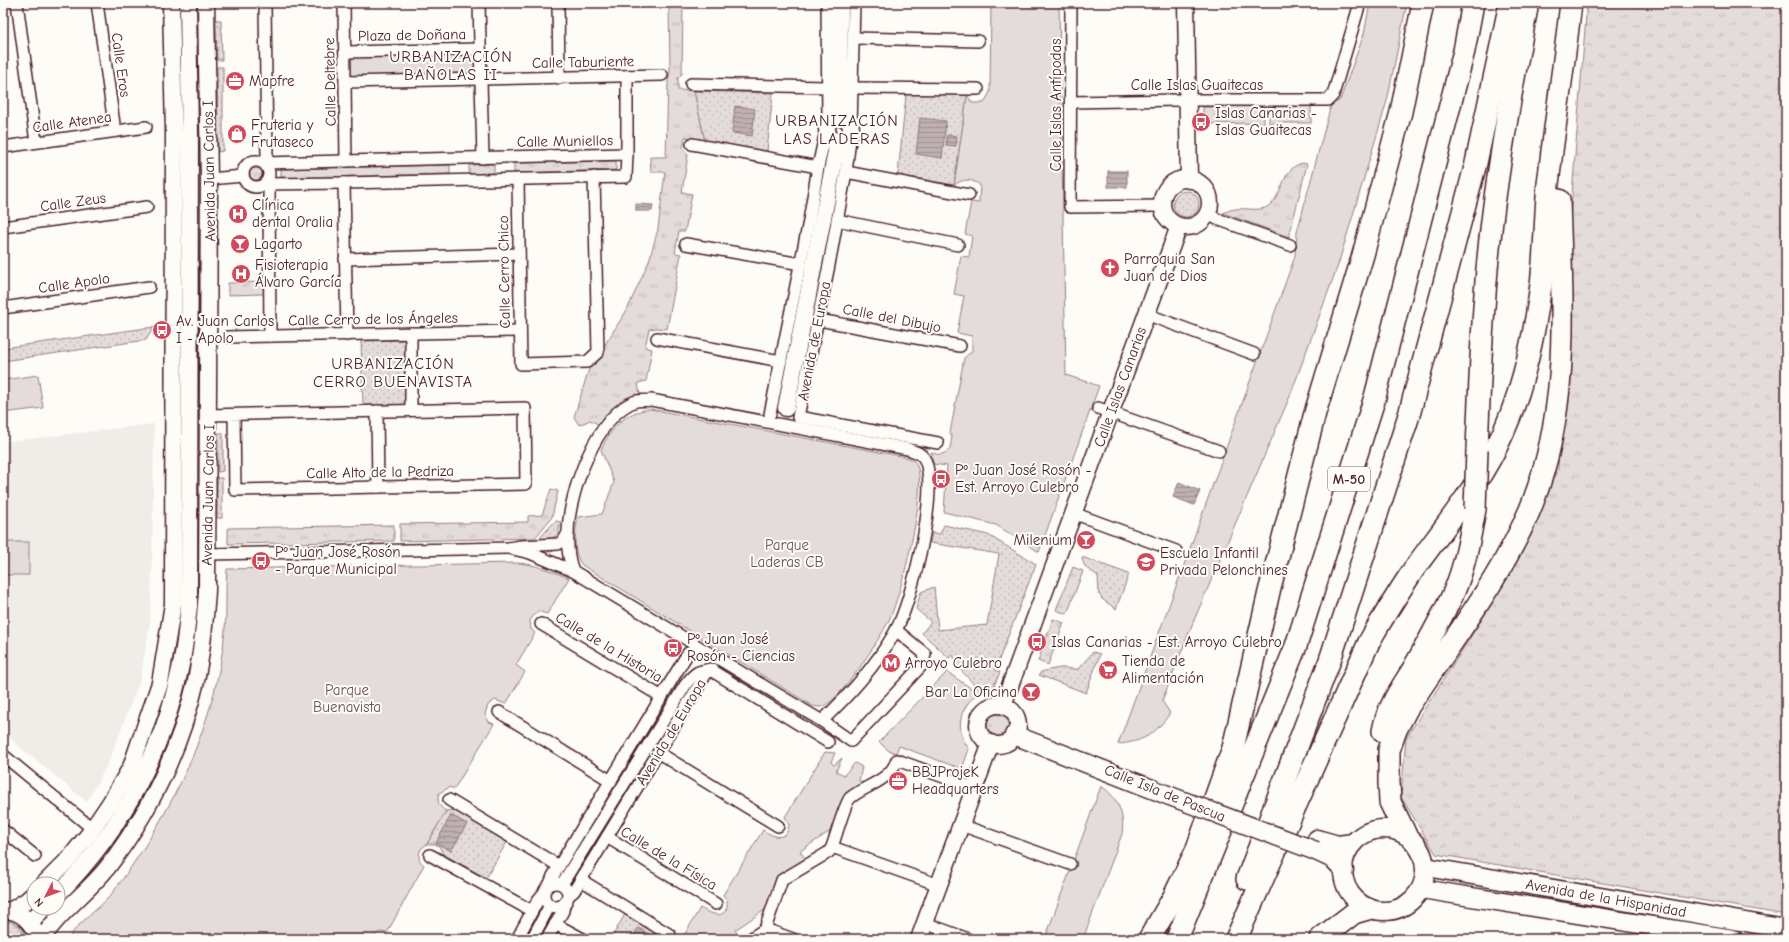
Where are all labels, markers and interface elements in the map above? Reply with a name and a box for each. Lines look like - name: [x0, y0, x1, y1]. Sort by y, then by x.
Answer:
- street label: Plaza de Doñana: [358, 25, 466, 45]
- street label: Calle Eros: [108, 32, 134, 98]
- street label: Calle Deltebre: [320, 37, 340, 127]
- street label: Calle Islas Antípodas: [1047, 39, 1065, 172]
- district label: URBANIZACIÓN BAÑOLAS II: [389, 47, 513, 84]
- street label: Calle Taburiente: [532, 52, 635, 72]
- office icon: Mapfre: [224, 70, 246, 92]
- place label: Mapfre: [249, 72, 295, 90]
- street label: Calle Islas Guaitecas: [1131, 76, 1263, 94]
- street label: Avenida Juan Carlos I: [199, 100, 219, 242]
- place label: Islas Canarias - Islas Guaitecas: [1215, 104, 1317, 139]
- street label: Calle Atenea: [31, 108, 113, 136]
- district label: URBANIZACIÓN LAS LADERAS: [775, 111, 899, 148]
- bus stop icon: Islas Canarias - Islas Guaitecas: [1190, 111, 1212, 133]
- place label: Fruteria y Frutaseco: [251, 116, 314, 151]
- shop icon: Fruteria y Frutaseco: [226, 123, 248, 145]
- street label: Calle Muniellos: [517, 131, 613, 151]
- street label: Calle Zeus: [39, 188, 107, 216]
- place label: Clínica dental Oralia: [252, 196, 333, 231]
- hospital icon: Clínica dental Oralia: [227, 203, 249, 225]
- street label: Calle Cerro Chico: [494, 215, 514, 329]
- bar icon: Lagarto: [229, 233, 251, 255]
- place label: Lagarto: [254, 235, 302, 253]
- place label: Parroquia San Juan de Dios: [1124, 250, 1215, 285]
- place label: Fisioterapia Álvaro García: [255, 256, 342, 291]
- church icon: Parroquia San Juan de Dios: [1099, 257, 1121, 279]
- hospital icon: Fisioterapia Álvaro García: [230, 263, 252, 285]
- street label: Calle Apolo: [37, 269, 111, 297]
- street label: Avenida de Europa: [794, 280, 834, 402]
- street label: Calle del Dibujo: [841, 300, 943, 336]
- street label: Calle Cerro de los Ángeles: [288, 308, 458, 329]
- place label: Av. Juan Carlos I - Apolo: [176, 312, 274, 347]
- bus stop icon: Av. Juan Carlos I - Apolo: [151, 319, 173, 341]
- street label: Calle Islas Canarias: [1090, 324, 1150, 450]
- district label: URBANIZACIÓN CERRO BUENAVISTA: [313, 354, 473, 391]
- street label: Avenida Juan Carlos I: [198, 424, 218, 566]
- place label: Pº Juan José Rosón - Est. Arroyo Culebro: [955, 461, 1092, 496]
- street label: Calle Alto de la Pedriza: [306, 462, 454, 482]
- road number: M-50: [1328, 467, 1370, 491]
- bus stop icon: Pº Juan José Rosón - Est. Arroyo Culebro: [930, 468, 952, 490]
- bar icon: Milenium: [1075, 529, 1097, 551]
- place label: Milenium: [1013, 531, 1072, 549]
- park label: Parque Laderas CB: [750, 536, 824, 571]
- place label: Pº Juan José Rosón - Parque Municipal: [275, 543, 401, 578]
- place label: Escuela Infantil Privada Pelonchines: [1160, 544, 1288, 579]
- bus stop icon: Pº Juan José Rosón - Parque Municipal: [250, 550, 272, 572]
- school or university icon: Escuela Infantil Privada Pelonchines: [1135, 551, 1157, 573]
- street label: Calle de la Historia: [552, 608, 666, 686]
- place label: Pº Juan José Rosón - Ciencias: [687, 630, 795, 665]
- bus stop icon: Islas Canarias - Est. Arroyo Culebro: [1026, 631, 1048, 653]
- place label: Islas Canarias - Est. Arroyo Culebro: [1051, 633, 1282, 651]
- bus stop icon: Pº Juan José Rosón - Ciencias: [662, 637, 684, 659]
- metro station icon: Arroyo Culebro: [880, 652, 902, 674]
- place label: Tienda de Alimentación: [1122, 652, 1204, 687]
- place label: Arroyo Culebro: [905, 654, 1002, 672]
- supermarket icon: Tienda de Alimentación: [1097, 659, 1119, 681]
- street label: Avenida de Europa: [632, 675, 710, 789]
- park label: Parque Buenavista: [313, 681, 381, 716]
- bar icon: Bar La Oficina: [1020, 681, 1042, 703]
- place label: Bar La Oficina: [925, 683, 1017, 701]
- street label: Calle Isla de Pascua: [1102, 760, 1228, 826]
- place label: BBJProjeK Headquarters: [912, 763, 999, 798]
- office icon: BBJProjeK Headquarters: [887, 770, 909, 792]
- street label: Calle de la Física: [618, 822, 720, 894]
- street label: Avenida de la Hispanidad: [1524, 875, 1688, 921]
- north arrow: [26, 876, 66, 916]
- text: N: [32, 895, 46, 909]

